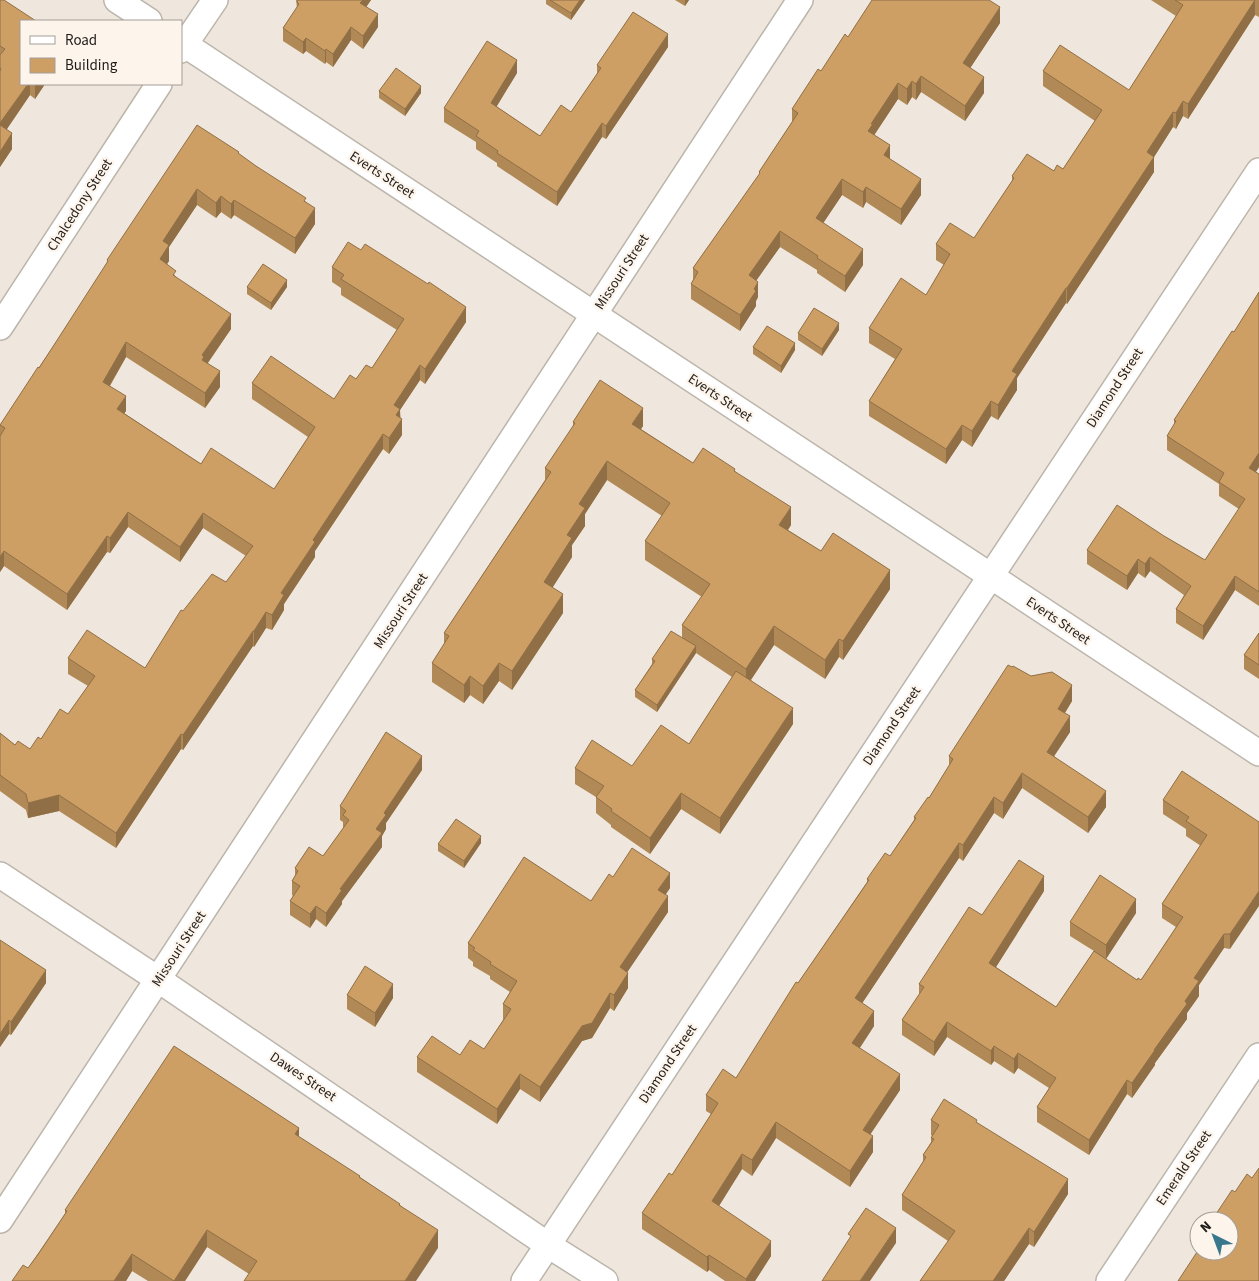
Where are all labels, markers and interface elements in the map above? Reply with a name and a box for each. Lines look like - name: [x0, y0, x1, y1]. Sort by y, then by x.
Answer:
- legend: [20, 20, 182, 85]
- text: Road: [65, 30, 97, 51]
- text: Building: [65, 55, 118, 76]
- street label: Everts Street: [346, 146, 419, 204]
- street label: Chalcedony Street: [43, 155, 118, 255]
- street label: Missouri Street: [590, 230, 654, 314]
- street label: Diamond Street: [1082, 344, 1148, 432]
- street label: Everts Street: [684, 369, 756, 427]
- street label: Missouri Street: [369, 569, 433, 653]
- street label: Everts Street: [1022, 592, 1094, 650]
- street label: Diamond Street: [858, 682, 926, 770]
- street label: Missouri Street: [147, 907, 211, 991]
- street label: Diamond Street: [634, 1020, 702, 1108]
- street label: Dawes Street: [266, 1047, 340, 1107]
- street label: Emerald Street: [1151, 1126, 1217, 1210]
- north arrow: [1189, 1211, 1239, 1261]
- text: N: [1196, 1217, 1216, 1238]

